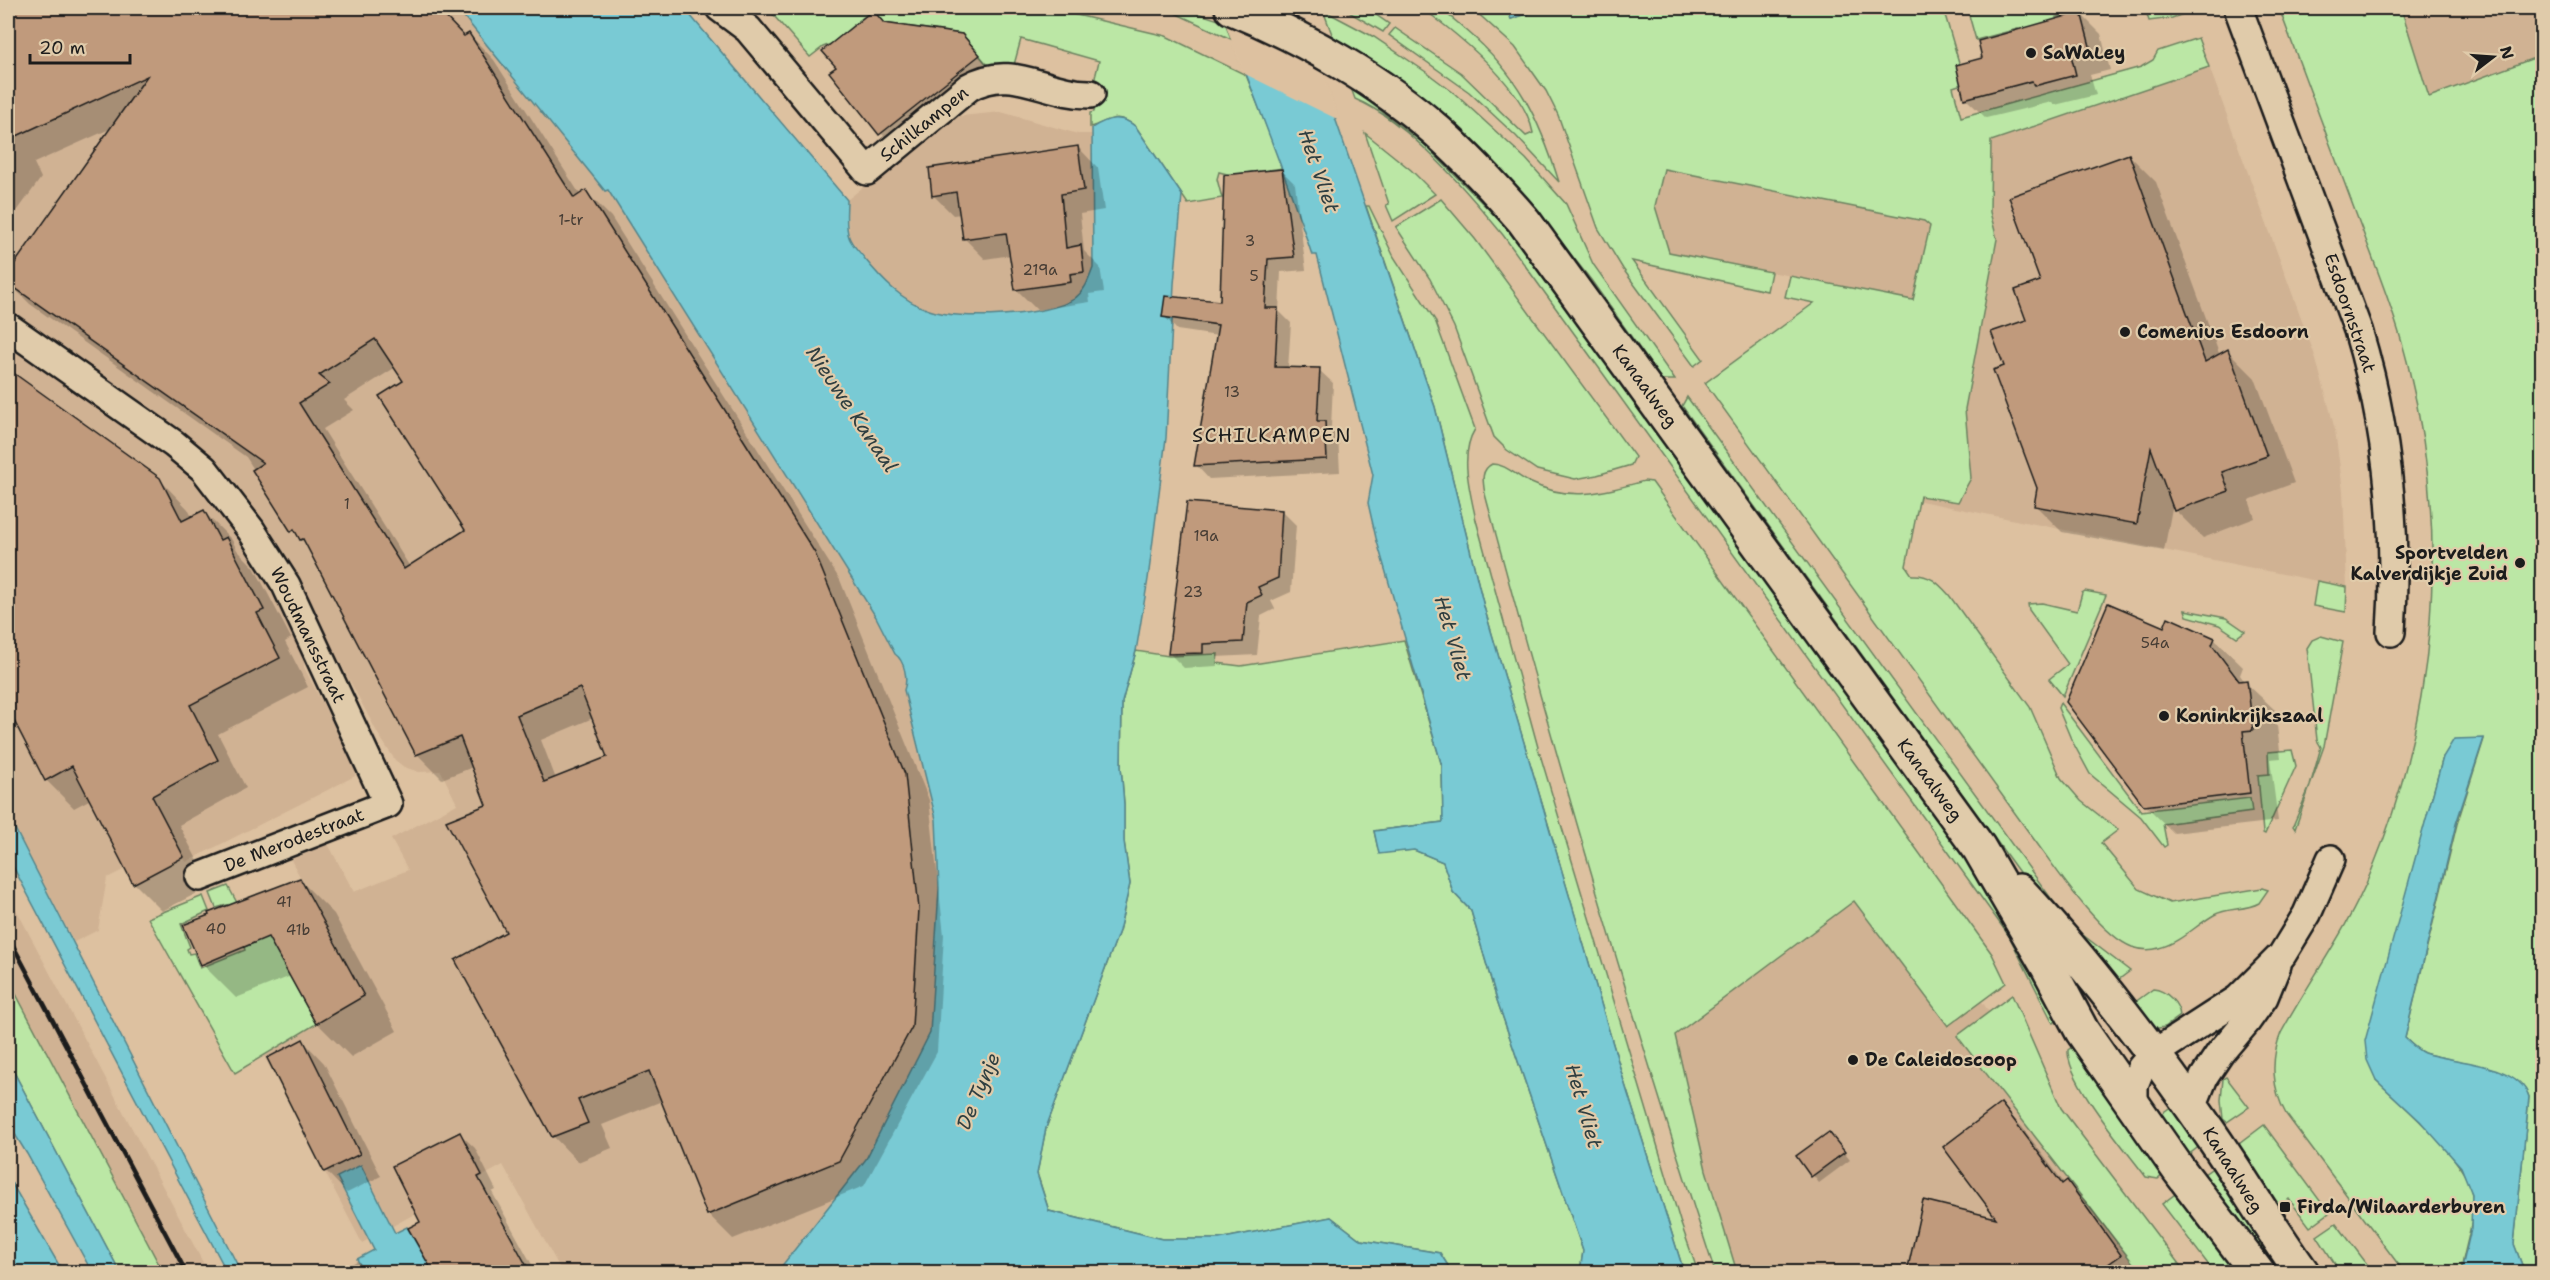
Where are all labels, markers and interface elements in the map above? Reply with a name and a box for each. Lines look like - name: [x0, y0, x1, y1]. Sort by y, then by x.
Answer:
- scale bar: [30, 27, 130, 65]
- north arrow: [2463, 27, 2523, 87]
- text: 20 m: [39, 36, 85, 60]
- place label: SaWaLey: [2043, 41, 2125, 65]
- text: N: [2495, 44, 2519, 62]
- marker: SaWaLey: [2024, 46, 2038, 60]
- street label: Schilkampen: [875, 81, 973, 167]
- water label: Het Vliet: [1293, 126, 1345, 216]
- house number: 1-tr: [558, 210, 584, 230]
- house number: 3: [1245, 231, 1255, 251]
- street label: Esdoornstraat: [2318, 250, 2382, 376]
- house number: 219a: [1023, 260, 1058, 280]
- house number: 5: [1249, 266, 1259, 286]
- place label: Comenius Esdoorn: [2137, 320, 2309, 344]
- marker: Comenius Esdoorn: [2118, 325, 2132, 339]
- street label: Kanaalweg: [1607, 340, 1683, 432]
- water label: Nieuwe Kanaal: [800, 341, 904, 477]
- house number: 13: [1224, 382, 1240, 402]
- district label: SCHILKAMPEN: [1192, 422, 1352, 448]
- house number: 1: [344, 494, 350, 514]
- house number: 19a: [1193, 526, 1219, 546]
- place label: Sportvelden Kalverdijkje Zuid: [2351, 541, 2508, 586]
- marker: Sportvelden Kalverdijkje Zuid: [2513, 556, 2527, 570]
- street label: Woudmansstraat: [265, 563, 351, 707]
- house number: 23: [1183, 582, 1203, 602]
- water label: Het Vliet: [1429, 593, 1477, 683]
- house number: 54a: [2141, 633, 2170, 653]
- place label: Koninkrijkszaal: [2176, 704, 2324, 728]
- marker: Koninkrijkszaal: [2157, 709, 2171, 723]
- street label: Kanaalweg: [1892, 734, 1968, 826]
- street label: De Merodestraat: [221, 802, 368, 878]
- house number: 41: [276, 892, 292, 912]
- house number: 40: [206, 919, 226, 939]
- house number: 41b: [286, 920, 310, 940]
- water label: De Tynje: [950, 1048, 1006, 1134]
- place label: De Caleidoscoop: [1865, 1048, 2017, 1072]
- marker: De Caleidoscoop: [1846, 1053, 1860, 1067]
- water label: Het Vliet: [1560, 1061, 1608, 1151]
- street label: Kanaalweg: [2197, 1122, 2269, 1218]
- place label: Firda/Wilaarderburen: [2297, 1195, 2505, 1219]
- marker: Firda/Wilaarderburen: [2278, 1200, 2292, 1214]

